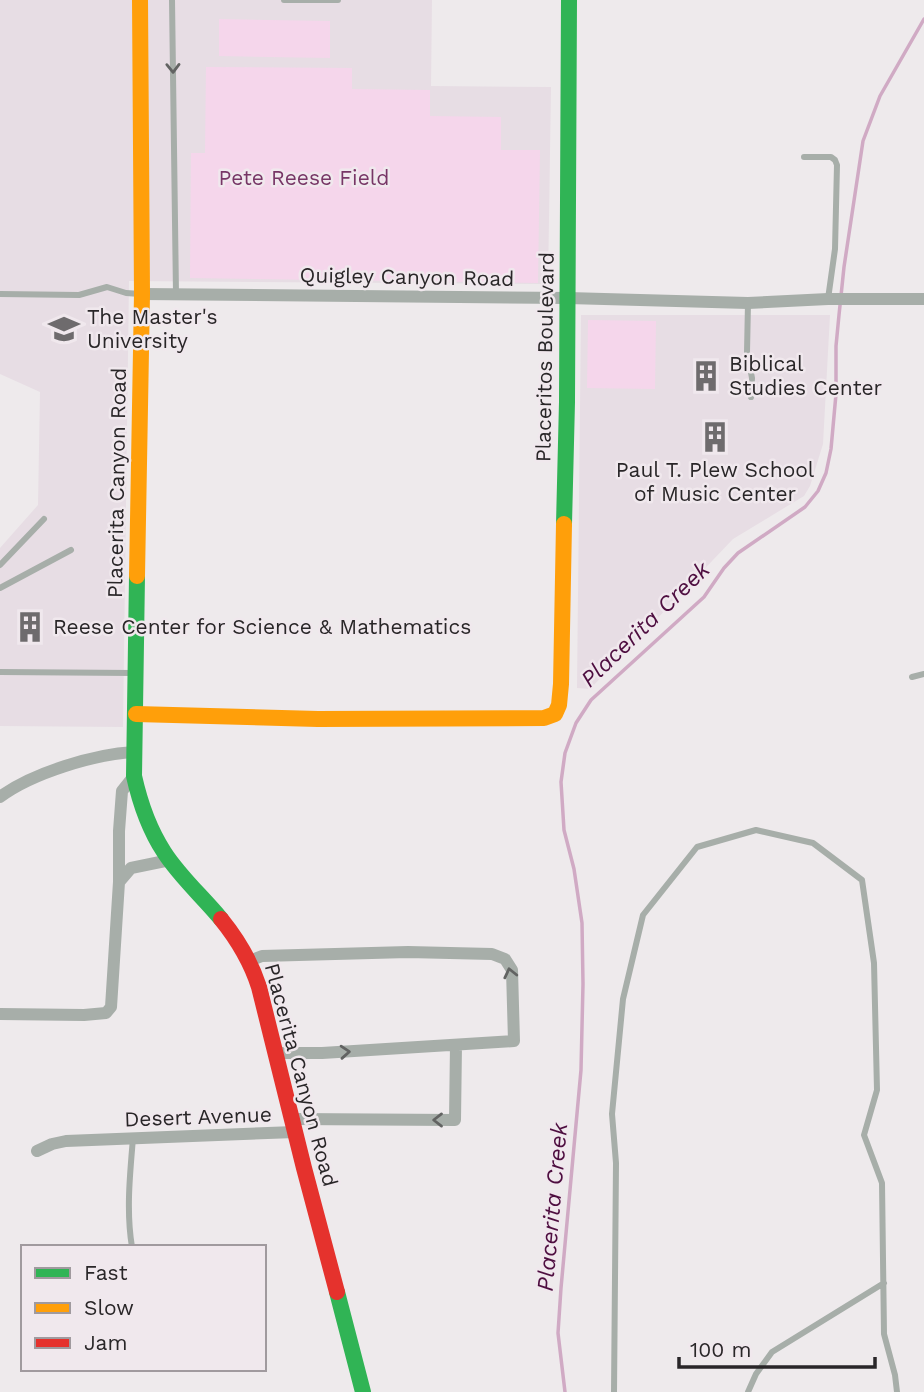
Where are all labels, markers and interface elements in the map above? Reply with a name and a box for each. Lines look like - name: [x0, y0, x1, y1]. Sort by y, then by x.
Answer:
- one-way arrow: [165, 63, 181, 74]
- park label: Pete Reese Field: [219, 165, 389, 190]
- street label: Placeritos Boulevard: [530, 252, 559, 462]
- street label: Quigley Canyon Road: [299, 262, 515, 291]
- place label: The Master's University: [87, 304, 218, 353]
- school or university icon: The Master's University: [47, 312, 81, 346]
- place label: Biblical Studies Center: [729, 351, 883, 400]
- building icon: Biblical Studies Center: [689, 359, 723, 393]
- street label: Placerita Canyon Road: [102, 368, 131, 598]
- building icon: Paul T. Plew School of Music Center: [698, 420, 732, 454]
- place label: Paul T. Plew School of Music Center: [616, 457, 815, 506]
- water label: Placerita Creek: [575, 555, 717, 693]
- building icon: Reese Center for Science & Mathematics: [13, 610, 47, 644]
- place label: Reese Center for Science & Mathematics: [53, 614, 471, 639]
- street label: Placerita Canyon Road: [260, 960, 343, 1189]
- one-way arrow: [503, 967, 518, 979]
- one-way arrow: [340, 1045, 351, 1060]
- street label: Desert Avenue: [124, 1101, 272, 1132]
- one-way arrow: [432, 1112, 443, 1128]
- water label: Placerita Creek: [532, 1120, 573, 1292]
- legend: [21, 1245, 266, 1371]
- text: Fast: [84, 1260, 128, 1285]
- text: Slow: [84, 1295, 134, 1320]
- scale bar: [679, 1326, 875, 1370]
- text: Jam: [84, 1330, 127, 1355]
- text: 100 m: [690, 1337, 752, 1362]

